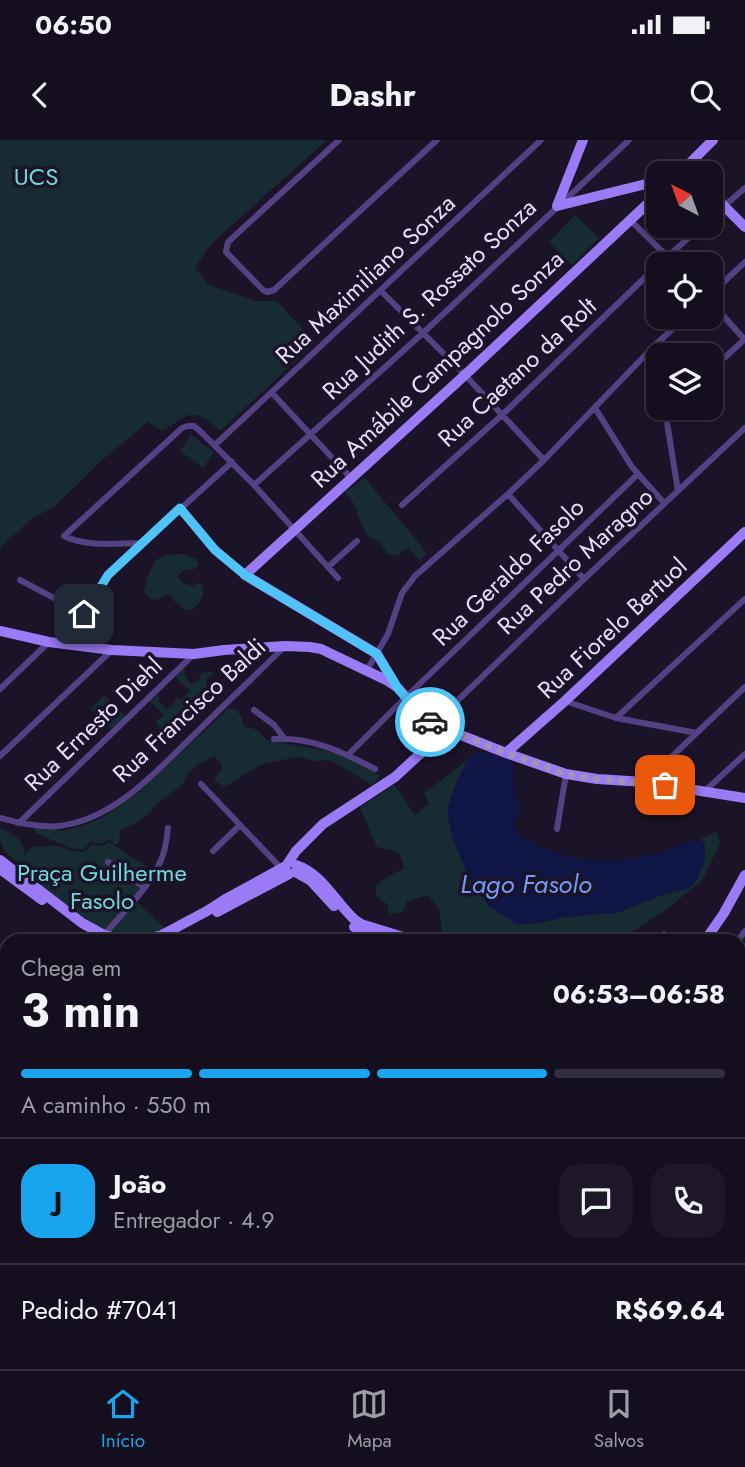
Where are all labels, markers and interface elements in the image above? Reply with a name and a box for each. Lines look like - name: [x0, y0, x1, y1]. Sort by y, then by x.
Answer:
- text: 06:50: [35, 6, 112, 44]
- text: Dashr: [329, 72, 416, 118]
- icon: back: [21, 76, 59, 114]
- icon: search: [686, 76, 724, 114]
- park label: UCS: [14, 159, 58, 194]
- north arrow: [646, 161, 723, 238]
- map controls: [646, 161, 723, 420]
- street label: Rua Maximiliano Sonza: [267, 186, 463, 372]
- street label: Rua Judith S. Rossato Sonza: [314, 190, 544, 408]
- street label: Rua Amábile Campagnolo Sonza: [303, 242, 571, 496]
- button: locate: [646, 252, 723, 329]
- street label: Rua Caetano da Rolt: [430, 289, 604, 455]
- button: layers: [646, 343, 723, 420]
- street label: Rua Pedro Maragno: [489, 479, 661, 643]
- street label: Rua Geraldo Fasolo: [424, 490, 592, 654]
- street label: Rua Fiorelo Bertuol: [529, 549, 695, 707]
- pin: [54, 584, 114, 644]
- icon: home: [65, 595, 103, 633]
- street label: Rua Francisco Baldi: [105, 630, 273, 790]
- street label: Rua Ernesto Diehl: [16, 649, 170, 799]
- courier: [395, 687, 465, 757]
- icon: car: [411, 703, 449, 741]
- pin: [635, 755, 695, 815]
- icon: bag: [646, 766, 684, 804]
- park label: Praça Guilherme Fasolo: [17, 855, 187, 918]
- water label: Lago Fasolo: [460, 865, 592, 903]
- text: Chega em: [21, 951, 122, 985]
- text: 06:53–06:58: [553, 975, 725, 1013]
- text: 3 min: [21, 978, 140, 1044]
- text: A caminho · 550 m: [21, 1088, 211, 1122]
- button: chat: [559, 1164, 633, 1238]
- button: phone: [651, 1164, 725, 1238]
- text: João: [113, 1165, 166, 1203]
- text: J: [54, 1182, 62, 1220]
- text: Entregador · 4.9: [113, 1203, 275, 1237]
- text: Pedido #7041: [21, 1291, 178, 1329]
- text: R$69.64: [615, 1291, 725, 1329]
- tab: Início: [101, 1385, 145, 1454]
- tab: Mapa: [347, 1385, 392, 1454]
- tab: Salvos: [594, 1385, 644, 1454]

